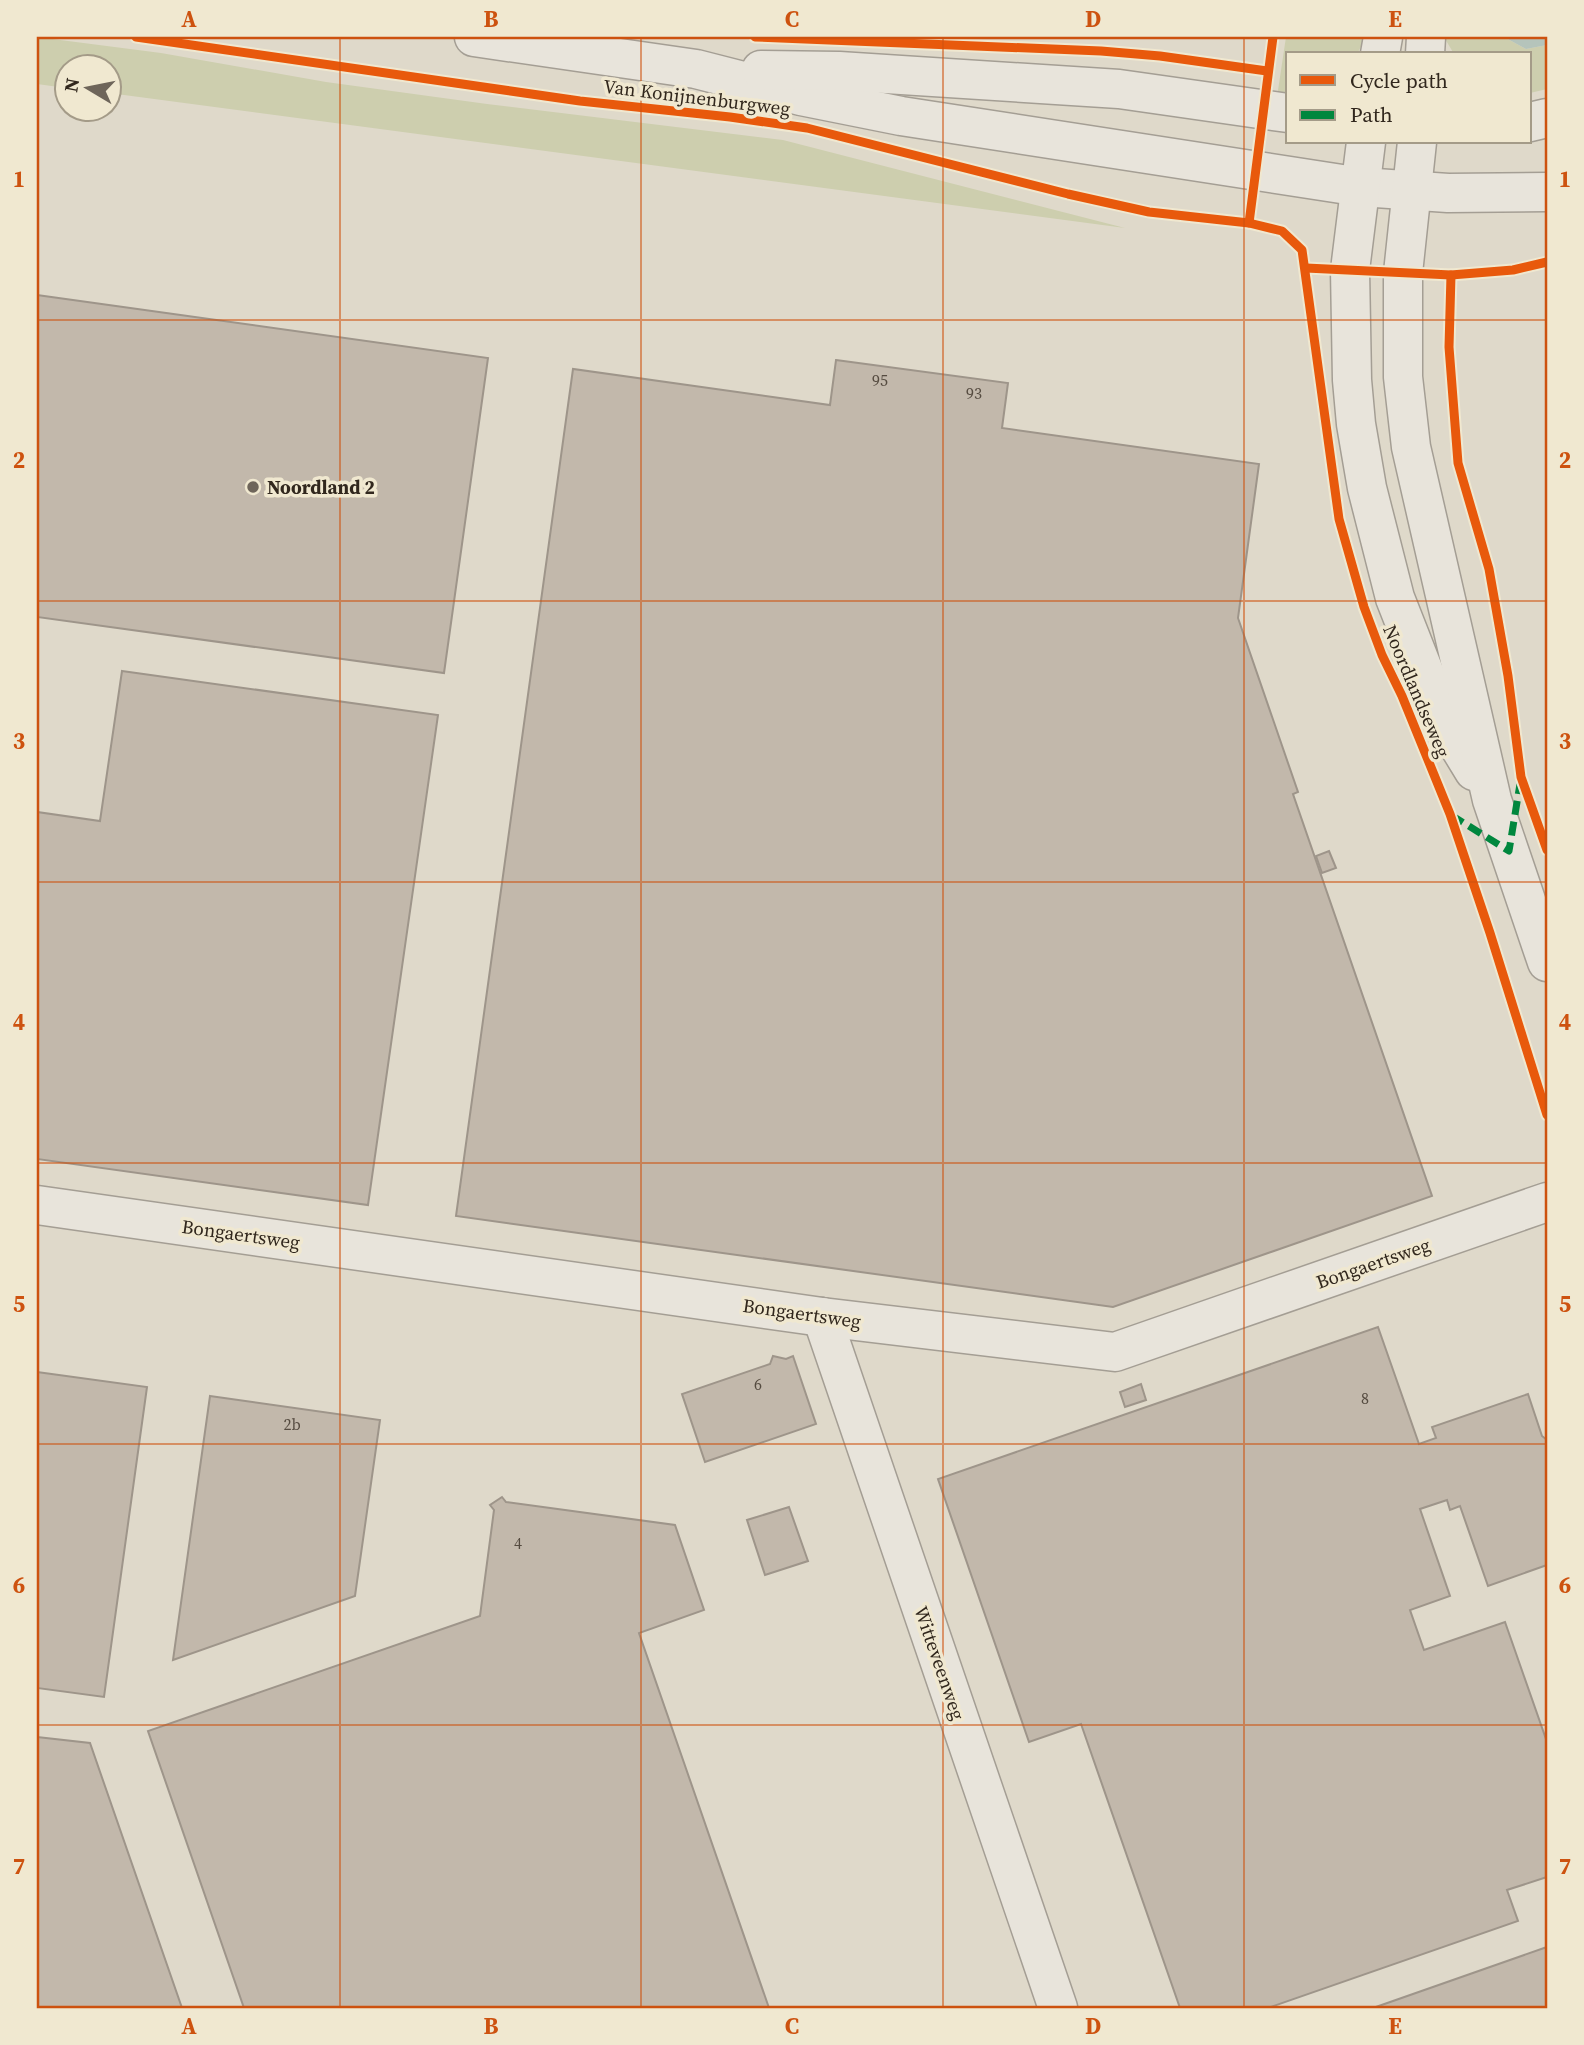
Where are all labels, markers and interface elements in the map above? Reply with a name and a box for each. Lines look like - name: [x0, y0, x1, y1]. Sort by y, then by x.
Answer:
- text: A: [181, 3, 197, 35]
- text: B: [484, 3, 499, 35]
- text: C: [785, 3, 799, 35]
- text: D: [1085, 3, 1101, 35]
- text: E: [1388, 3, 1402, 35]
- north arrow: [52, 52, 122, 122]
- legend: [1286, 52, 1532, 144]
- text: Cycle path: [1350, 66, 1448, 95]
- street label: Van Konijnenburgweg: [602, 73, 792, 121]
- text: N: [57, 76, 85, 94]
- text: Path: [1350, 100, 1393, 129]
- text: 1: [13, 163, 25, 195]
- text: 1: [1559, 163, 1571, 195]
- house number: 95: [872, 369, 888, 391]
- house number: 93: [966, 382, 982, 404]
- text: 2: [13, 444, 25, 476]
- text: 2: [1559, 444, 1571, 476]
- place label: Noordland 2: [267, 474, 375, 500]
- marker: Noordland 2: [245, 479, 261, 495]
- street label: Noordlandseweg: [1377, 621, 1457, 762]
- text: 3: [13, 725, 25, 757]
- text: 3: [1559, 725, 1571, 757]
- text: 4: [13, 1006, 25, 1038]
- text: 4: [1559, 1006, 1571, 1038]
- street label: Bongaertsweg: [180, 1213, 302, 1255]
- street label: Bongaertsweg: [1312, 1231, 1434, 1295]
- text: 5: [13, 1288, 25, 1320]
- text: 5: [1559, 1288, 1571, 1320]
- street label: Bongaertsweg: [741, 1292, 863, 1334]
- house number: 6: [754, 1373, 762, 1395]
- house number: 8: [1361, 1387, 1369, 1409]
- house number: 2b: [283, 1413, 301, 1435]
- house number: 4: [514, 1532, 522, 1554]
- text: 6: [13, 1569, 25, 1601]
- text: 6: [1559, 1569, 1571, 1601]
- street label: Witteveenweg: [908, 1603, 972, 1724]
- text: 7: [13, 1850, 25, 1882]
- text: 7: [1559, 1850, 1571, 1882]
- text: A: [181, 2010, 197, 2042]
- text: B: [484, 2010, 499, 2042]
- text: C: [785, 2010, 799, 2042]
- text: D: [1085, 2010, 1101, 2042]
- text: E: [1388, 2010, 1402, 2042]

